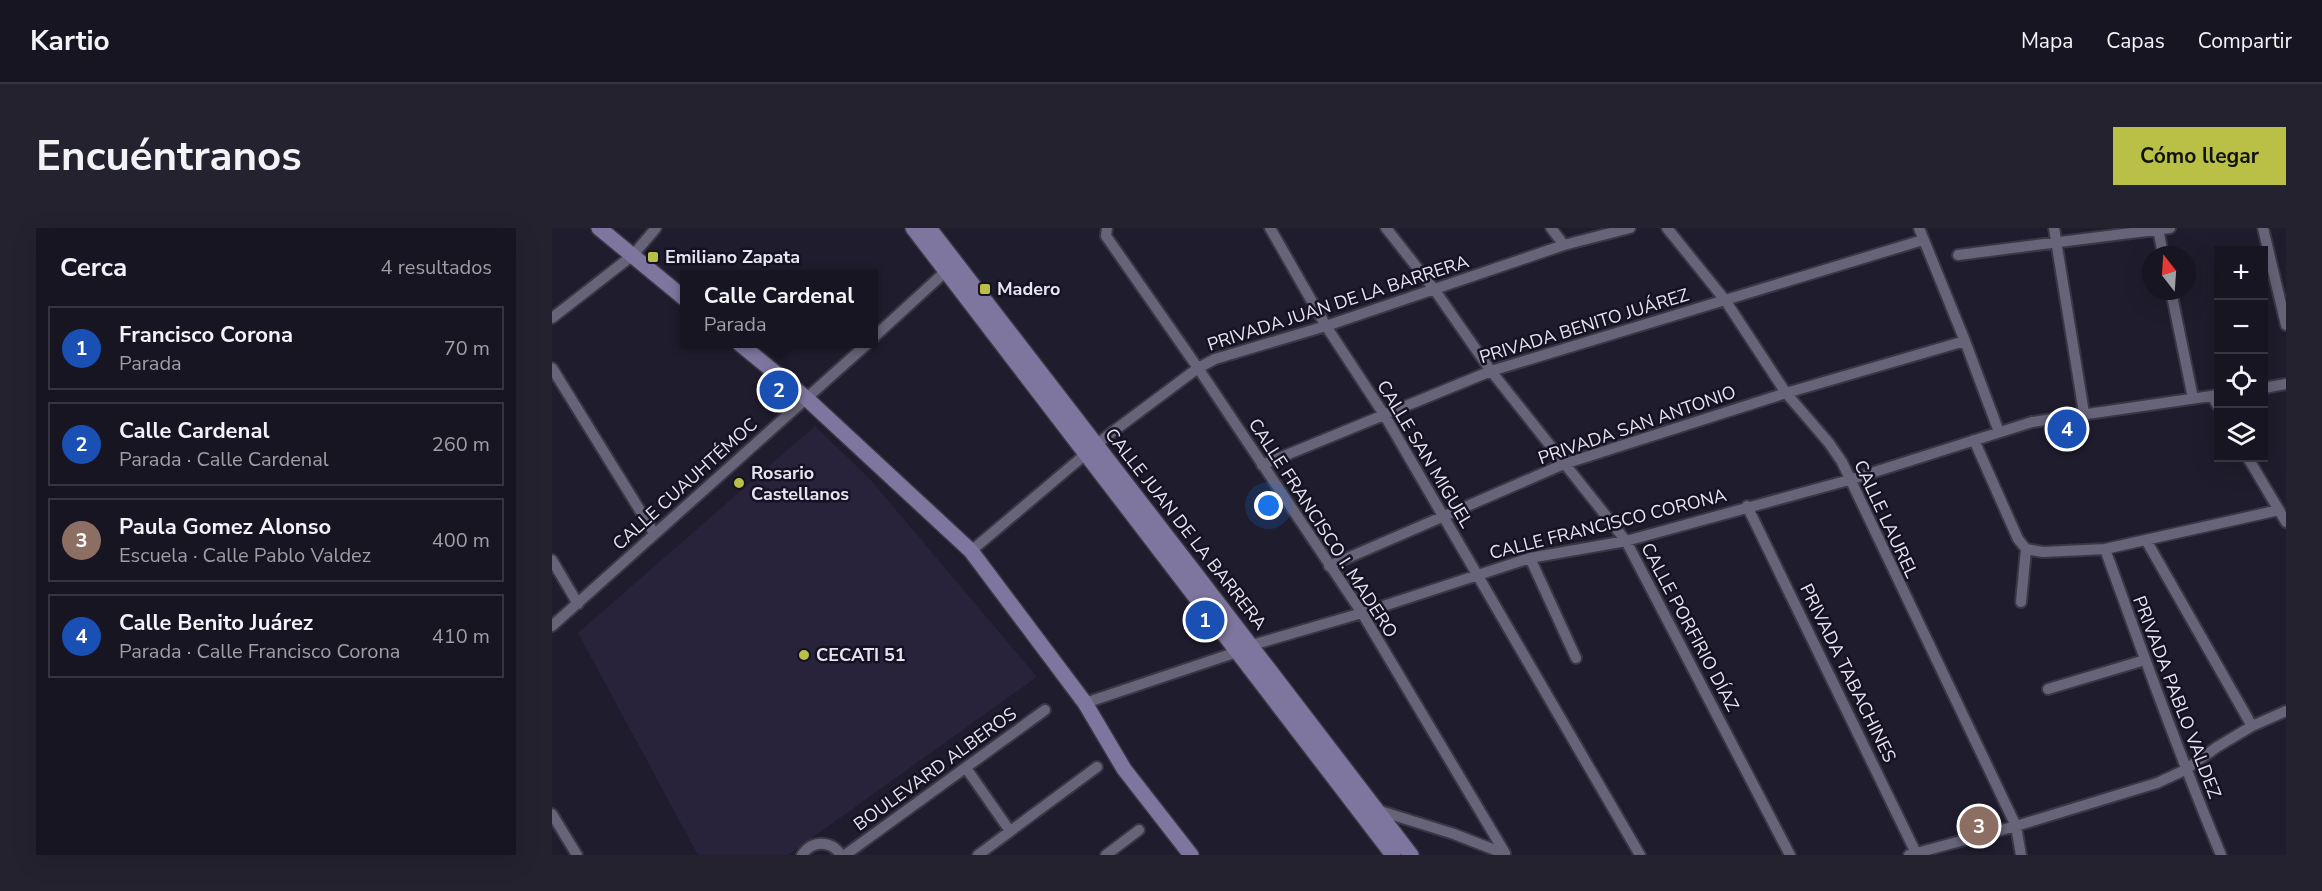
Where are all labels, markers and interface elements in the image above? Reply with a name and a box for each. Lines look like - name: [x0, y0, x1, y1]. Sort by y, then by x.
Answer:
- text: Kartio: [30, 22, 110, 60]
- text: Mapa: [2021, 27, 2073, 55]
- text: Capas: [2106, 27, 2165, 55]
- text: Compartir: [2198, 27, 2292, 55]
- button: Cómo llegar: [2113, 127, 2286, 185]
- text: Encuéntranos: [36, 128, 302, 185]
- place label: Emiliano Zapata: [665, 245, 800, 269]
- north arrow: [2142, 246, 2196, 300]
- map controls: [2214, 246, 2268, 462]
- button: +: [2214, 246, 2268, 300]
- street label: PRIVADA JUAN DE LA BARRERA: [1204, 249, 1472, 357]
- text: Cerca: [60, 250, 127, 285]
- marker: Emiliano Zapata: [646, 250, 660, 264]
- text: 4 resultados: [381, 254, 492, 281]
- popup: [680, 270, 878, 348]
- place label: Madero: [997, 277, 1060, 301]
- text: Calle Cardenal: [704, 281, 854, 311]
- marker: Madero: [978, 282, 992, 296]
- street label: PRIVADA BENITO JUÁREZ: [1476, 283, 1692, 369]
- button: −: [2214, 300, 2268, 354]
- text: Parada: [704, 311, 766, 338]
- text: Francisco Corona: [119, 320, 293, 350]
- text: 1: [76, 335, 88, 362]
- text: 70 m: [444, 335, 490, 362]
- text: Parada: [119, 350, 182, 377]
- button: locate: [2214, 354, 2268, 408]
- pin: 2: [760, 368, 798, 412]
- street label: CALLE SAN MIGUEL: [1371, 376, 1479, 532]
- street label: PRIVADA SAN ANTONIO: [1535, 380, 1739, 470]
- pin: 4: [2048, 406, 2086, 452]
- button: layers: [2214, 408, 2268, 462]
- street label: CALLE CUAUHTÉMOC: [607, 412, 763, 556]
- street label: CALLE FRANCISCO I. MADERO: [1243, 414, 1403, 642]
- text: Calle Cardenal: [119, 416, 269, 446]
- street label: CALLE JUAN DE LA BARRERA: [1100, 423, 1272, 635]
- text: 2: [76, 431, 88, 458]
- text: 260 m: [432, 431, 490, 458]
- text: Parada · Calle Cardenal: [119, 446, 329, 473]
- street label: CALLE LAUREL: [1848, 456, 1924, 582]
- place label: Rosario Castellanos: [751, 461, 849, 506]
- marker: Rosario Castellanos: [732, 476, 746, 490]
- street label: CALLE FRANCISCO CORONA: [1487, 483, 1729, 565]
- your location: [1254, 491, 1283, 520]
- text: Paula Gomez Alonso: [119, 512, 331, 542]
- text: 3: [76, 527, 88, 554]
- text: 400 m: [432, 527, 490, 554]
- street label: CALLE PORFIRIO DÍAZ: [1635, 538, 1745, 716]
- text: Escuela · Calle Pablo Valdez: [119, 542, 371, 569]
- street label: PRIVADA TABACHINES: [1794, 580, 1902, 766]
- street label: PRIVADA PABLO VALDEZ: [2127, 592, 2227, 802]
- pin: 1: [1186, 598, 1224, 642]
- text: Calle Benito Juárez: [119, 608, 313, 638]
- text: 4: [76, 623, 88, 650]
- text: 410 m: [432, 623, 490, 650]
- text: Parada · Calle Francisco Corona: [119, 638, 400, 665]
- place label: CECATI 51: [816, 643, 906, 667]
- marker: CECATI 51: [797, 648, 811, 662]
- street label: BOULEVARD ALBEROS: [849, 702, 1021, 836]
- pin: 3: [1960, 804, 1998, 848]

